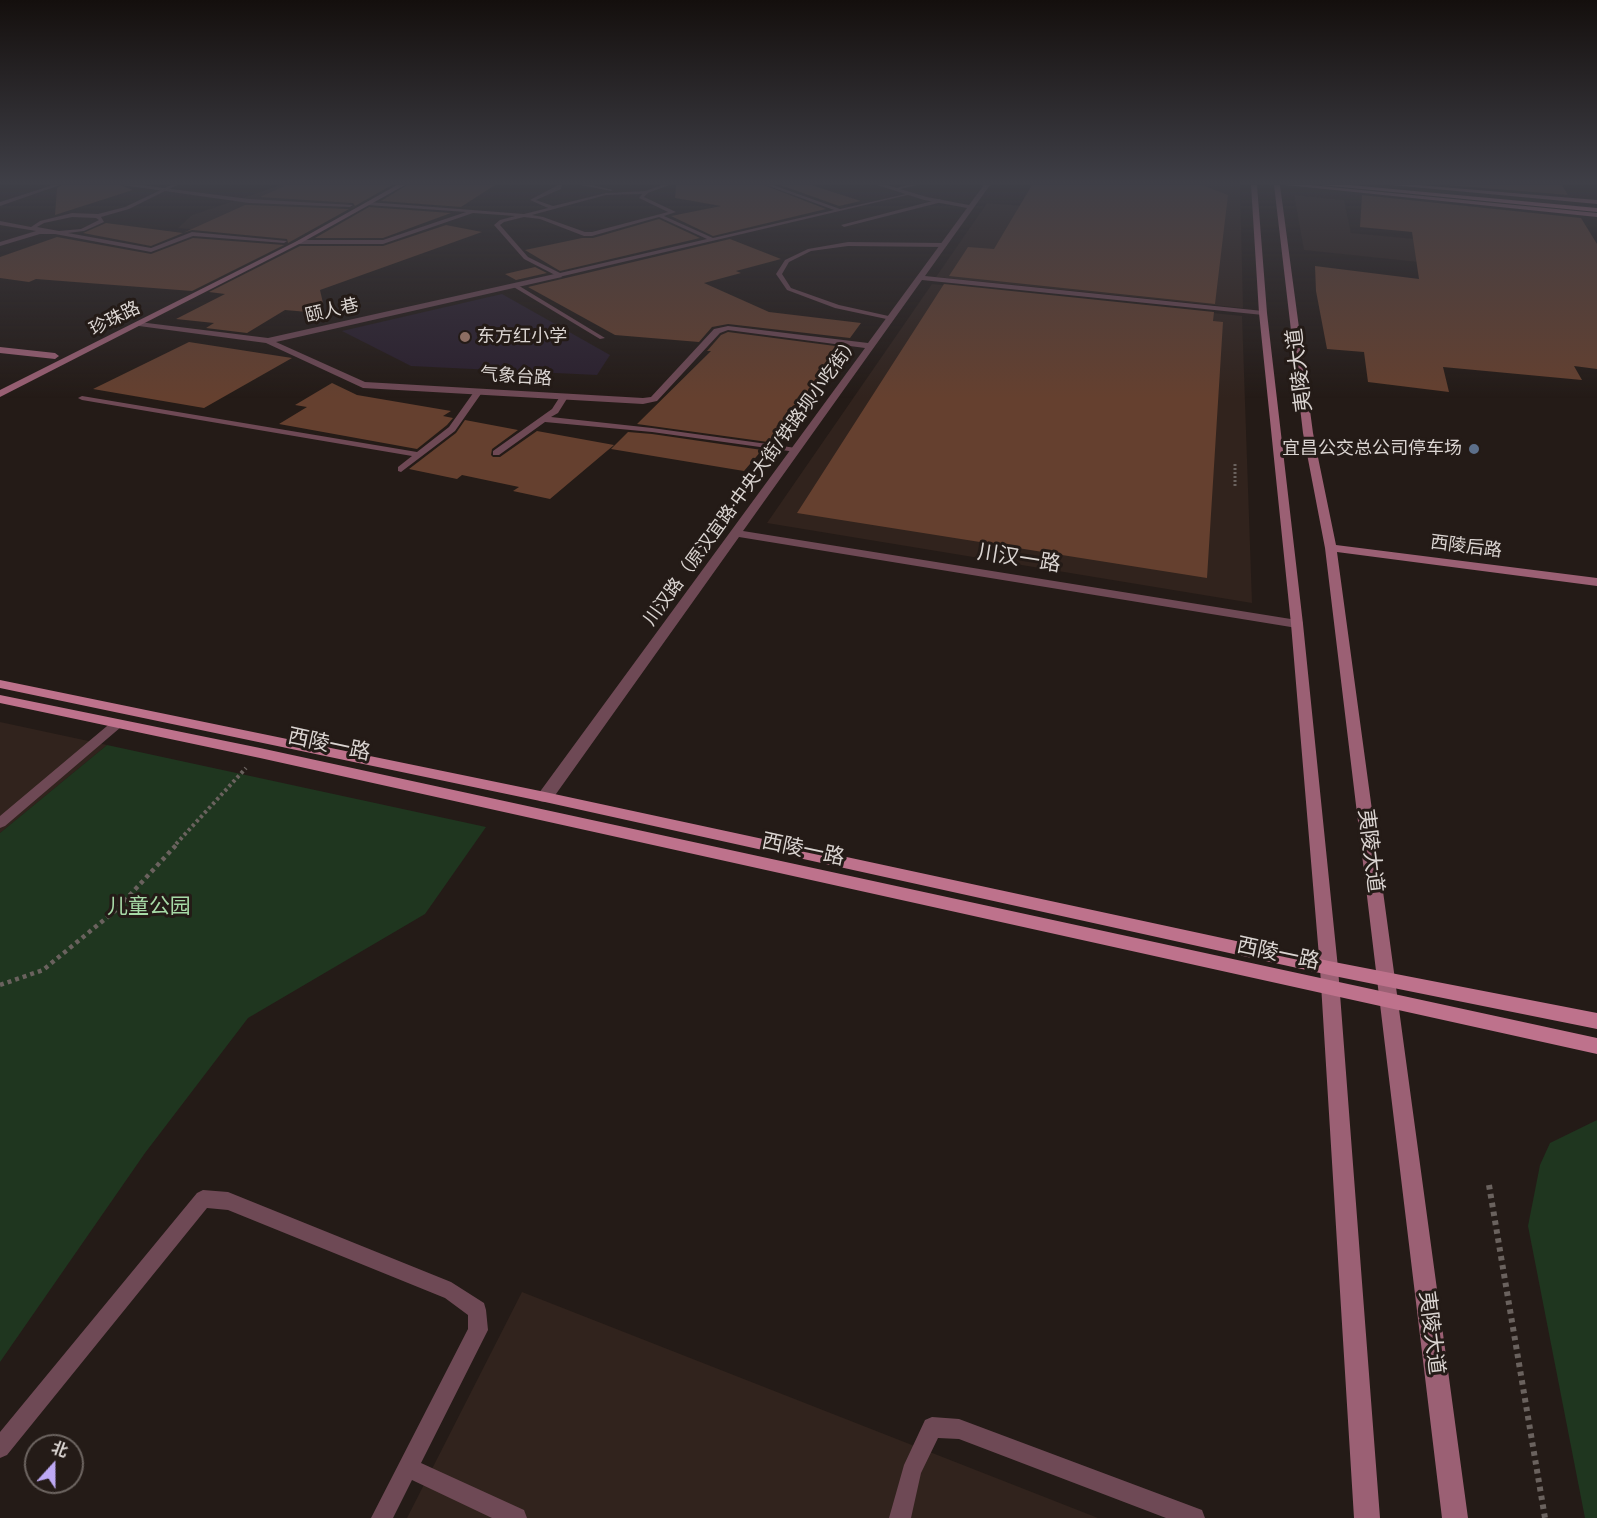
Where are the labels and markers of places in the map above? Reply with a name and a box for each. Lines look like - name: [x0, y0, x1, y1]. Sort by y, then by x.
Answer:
- place label: 东方红小学: [477, 326, 567, 348]
- marker: 东方红小学: [458, 330, 472, 344]
- place label: 宜昌公交总公司停车场: [1282, 438, 1462, 460]
- marker: 宜昌公交总公司停车场: [1467, 442, 1481, 456]

